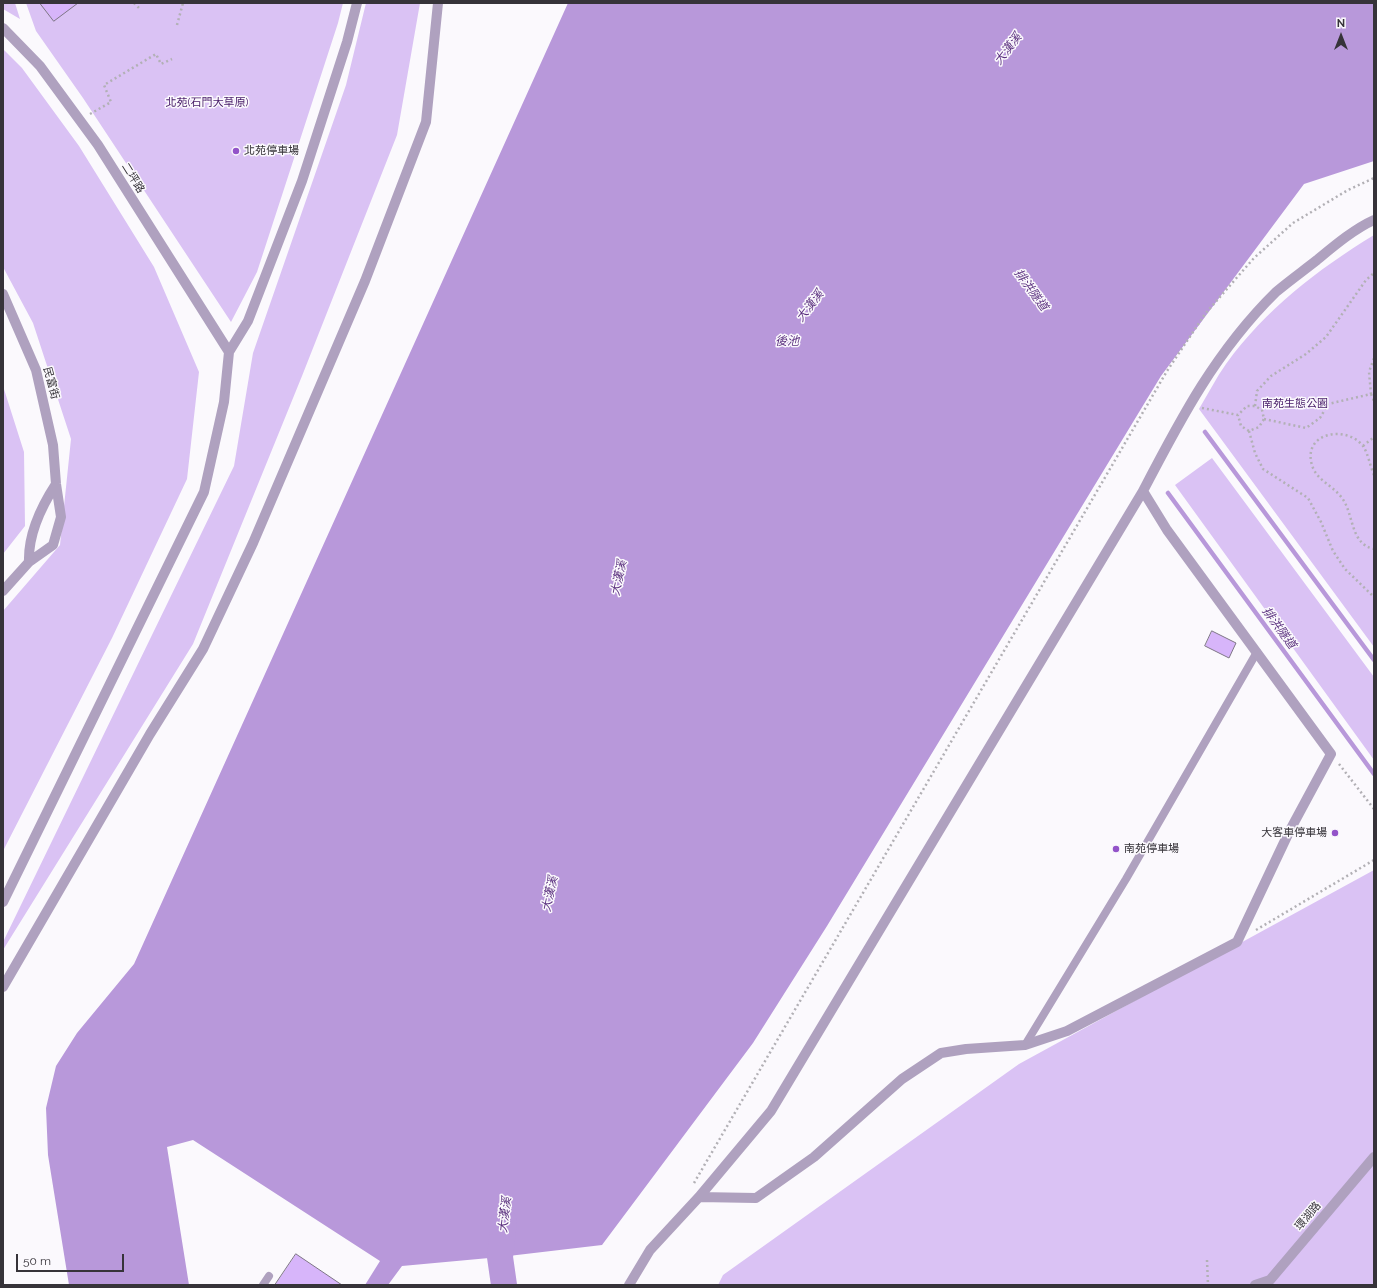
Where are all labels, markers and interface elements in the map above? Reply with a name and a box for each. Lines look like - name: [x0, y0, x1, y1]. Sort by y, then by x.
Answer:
- north arrow: [1321, 16, 1361, 56]
- text: N: [1337, 17, 1345, 30]
- water label: 大漢溪: [991, 30, 1025, 68]
- park label: 北苑(石門大草原): [166, 96, 248, 110]
- place label: 北苑停車場: [244, 144, 299, 158]
- marker: 北苑停車場: [231, 146, 241, 156]
- street label: 二坪路: [119, 161, 147, 195]
- water label: 排洪隧道: [1011, 266, 1051, 314]
- water label: 大漢溪: [793, 287, 827, 325]
- water label: 後池: [775, 334, 799, 348]
- street label: 民富街: [40, 365, 62, 401]
- park label: 南苑生態公園: [1262, 397, 1328, 411]
- water label: 大漢溪: [608, 559, 630, 597]
- water label: 排洪隧道: [1259, 604, 1299, 652]
- place label: 大客車停車場: [1261, 826, 1327, 840]
- marker: 大客車停車場: [1330, 828, 1340, 838]
- place label: 南苑停車場: [1124, 842, 1179, 856]
- marker: 南苑停車場: [1111, 844, 1121, 854]
- water label: 大漢溪: [539, 875, 561, 913]
- water label: 大漢溪: [496, 1196, 514, 1234]
- street label: 環湖路: [1292, 1199, 1324, 1233]
- scale bar: [18, 1246, 126, 1272]
- text: 50 m: [23, 1254, 51, 1268]

